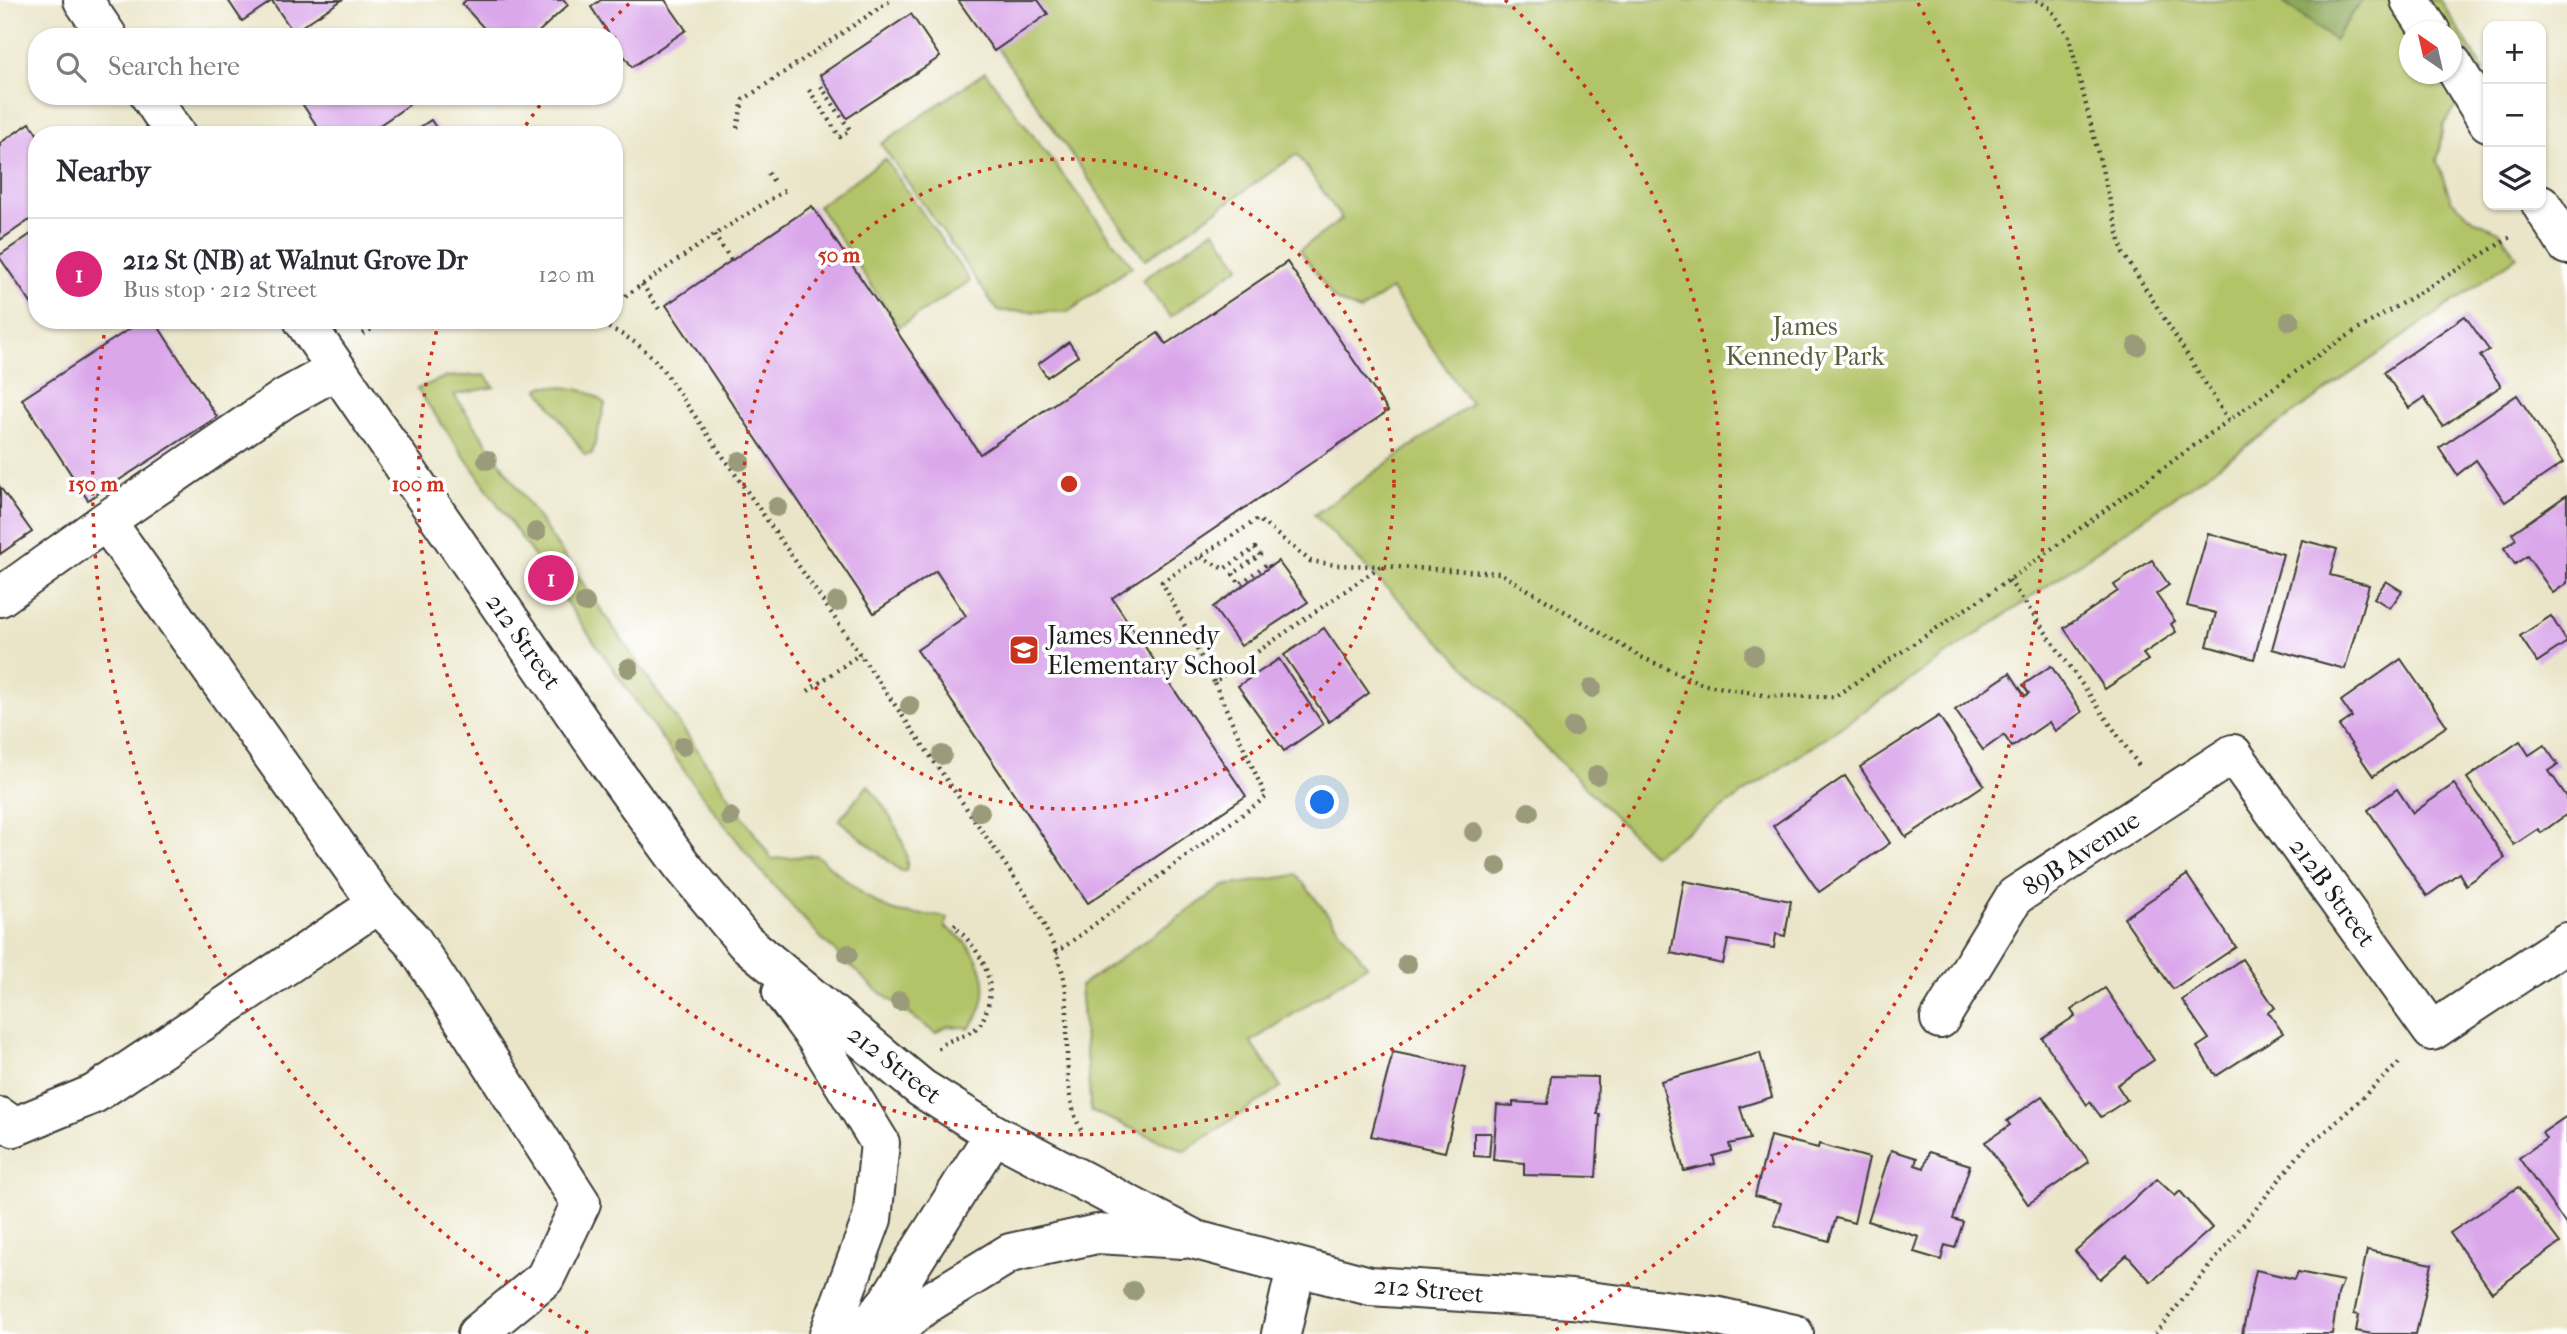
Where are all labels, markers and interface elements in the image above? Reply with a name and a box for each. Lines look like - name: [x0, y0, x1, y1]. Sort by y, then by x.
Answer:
- north arrow: [2399, 21, 2462, 84]
- map controls: [2483, 21, 2546, 210]
- button: +: [2483, 21, 2546, 84]
- search box: [28, 28, 623, 105]
- icon: search: [52, 48, 90, 86]
- text: Search here: [108, 51, 240, 82]
- button: −: [2483, 84, 2546, 147]
- button: layers: [2483, 147, 2546, 210]
- text: Nearby: [56, 154, 151, 189]
- text: 50 m: [818, 243, 861, 267]
- text: 212 St (NB) at Walnut Grove Dr: [123, 245, 468, 276]
- text: 1: [75, 261, 83, 288]
- text: 120 m: [538, 261, 595, 288]
- text: Bus stop · 212 Street: [123, 276, 317, 303]
- park label: James Kennedy Park: [1725, 311, 1885, 372]
- text: 150 m: [68, 472, 119, 496]
- text: 100 m: [392, 472, 445, 496]
- centre of rings: [1057, 472, 1081, 496]
- pin: 1: [528, 552, 574, 604]
- street label: 212 Street: [479, 587, 568, 696]
- place label: James Kennedy Elementary School: [1045, 620, 1256, 681]
- school or university icon: James Kennedy Elementary School: [1007, 633, 1041, 667]
- your location: [1305, 785, 1339, 819]
- street label: 89B Avenue: [2017, 804, 2146, 903]
- street label: 212B Street: [2283, 832, 2383, 953]
- street label: 212 Street: [842, 1018, 948, 1111]
- street label: 212 Street: [1373, 1269, 1486, 1310]

